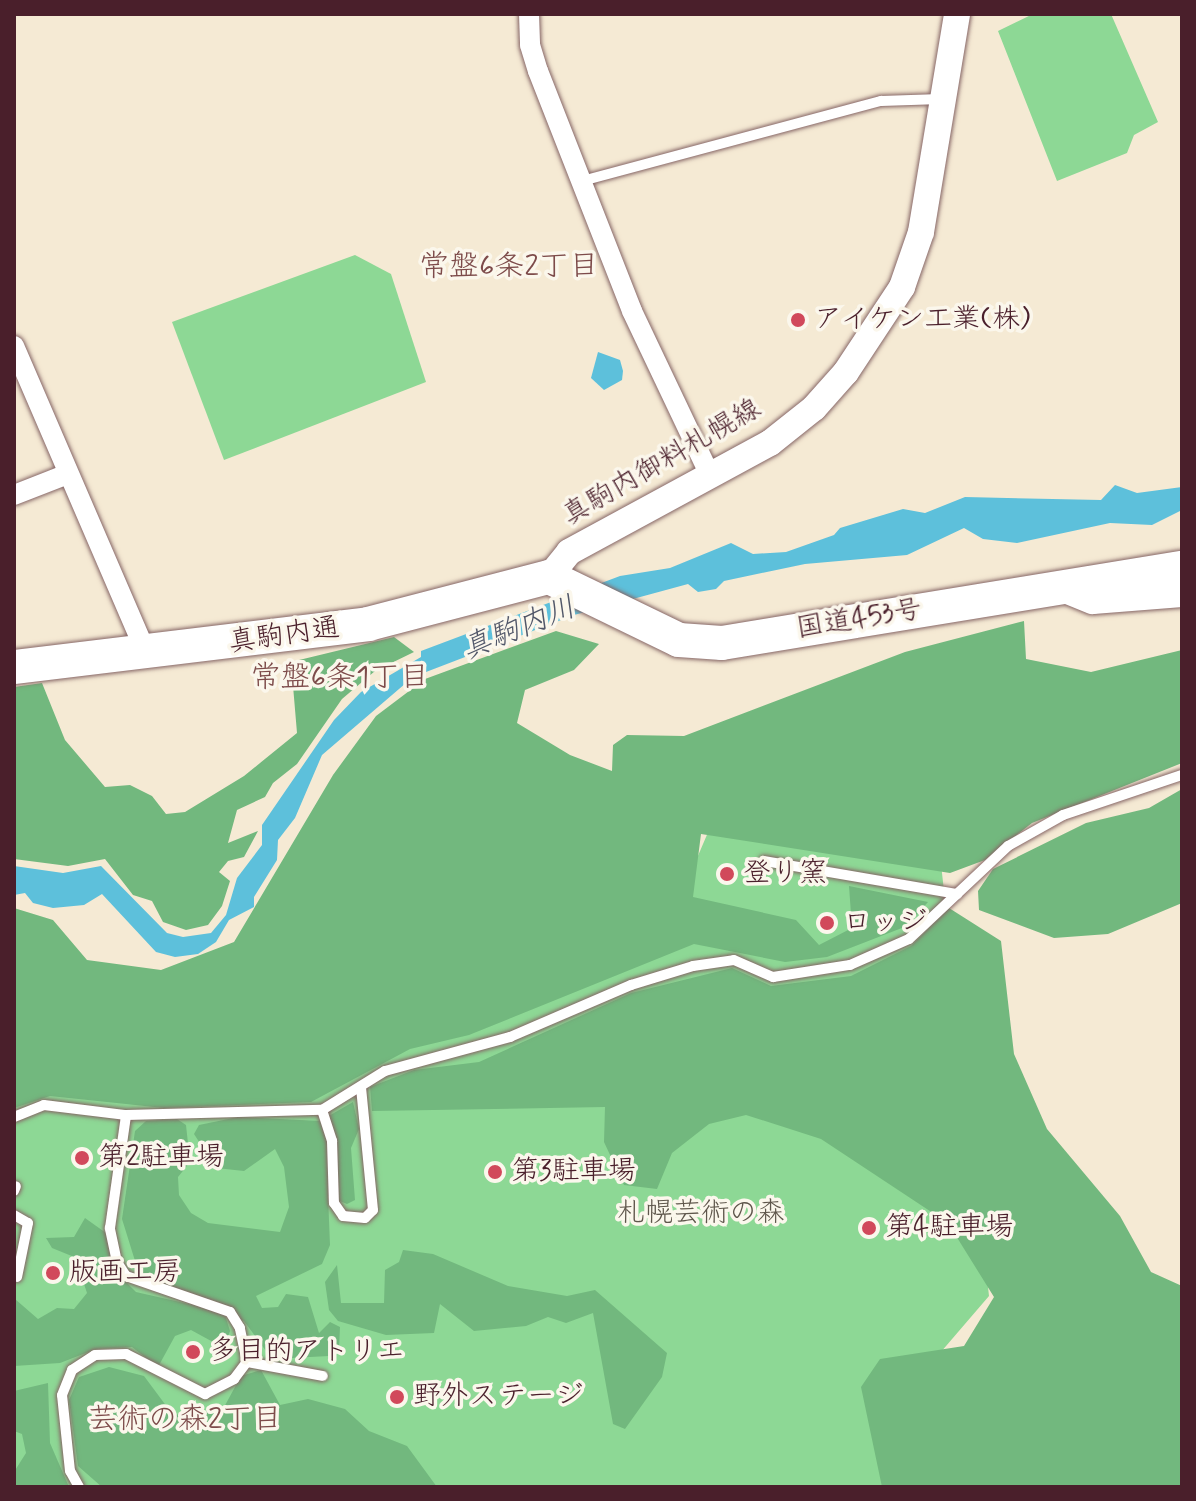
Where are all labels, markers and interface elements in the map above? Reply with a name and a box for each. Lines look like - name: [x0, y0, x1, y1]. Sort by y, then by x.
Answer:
- district label: 常盤6条2丁目: [419, 249, 599, 285]
- place label: アイケン工業(株): [814, 303, 1032, 337]
- marker: アイケン工業(株): [789, 311, 807, 329]
- street label: 真駒内御料札幌線: [557, 392, 767, 534]
- water label: 真駒内川: [457, 590, 581, 668]
- street label: 国道453号: [794, 594, 924, 646]
- street label: 真駒内通: [226, 612, 342, 660]
- district label: 常盤6条1丁目: [251, 660, 429, 696]
- place label: 登り窯: [743, 857, 827, 891]
- marker: 登り窯: [718, 865, 736, 883]
- place label: ロッジ: [843, 906, 927, 940]
- marker: ロッジ: [818, 914, 836, 932]
- place label: 第2駐車場: [98, 1141, 224, 1175]
- marker: 第2駐車場: [73, 1149, 91, 1167]
- place label: 第3駐車場: [511, 1155, 636, 1189]
- marker: 第3駐車場: [486, 1163, 504, 1181]
- park label: 札幌芸術の森: [617, 1197, 785, 1231]
- place label: 第4駐車場: [885, 1211, 1013, 1245]
- marker: 第4駐車場: [860, 1219, 878, 1237]
- place label: 版画工房: [69, 1256, 181, 1290]
- marker: 版画工房: [44, 1264, 62, 1282]
- place label: 多目的アトリエ: [209, 1335, 405, 1369]
- marker: 多目的アトリエ: [184, 1343, 202, 1361]
- place label: 野外ステージ: [413, 1380, 581, 1414]
- marker: 野外ステージ: [388, 1388, 406, 1406]
- district label: 芸術の森2丁目: [88, 1402, 282, 1438]

